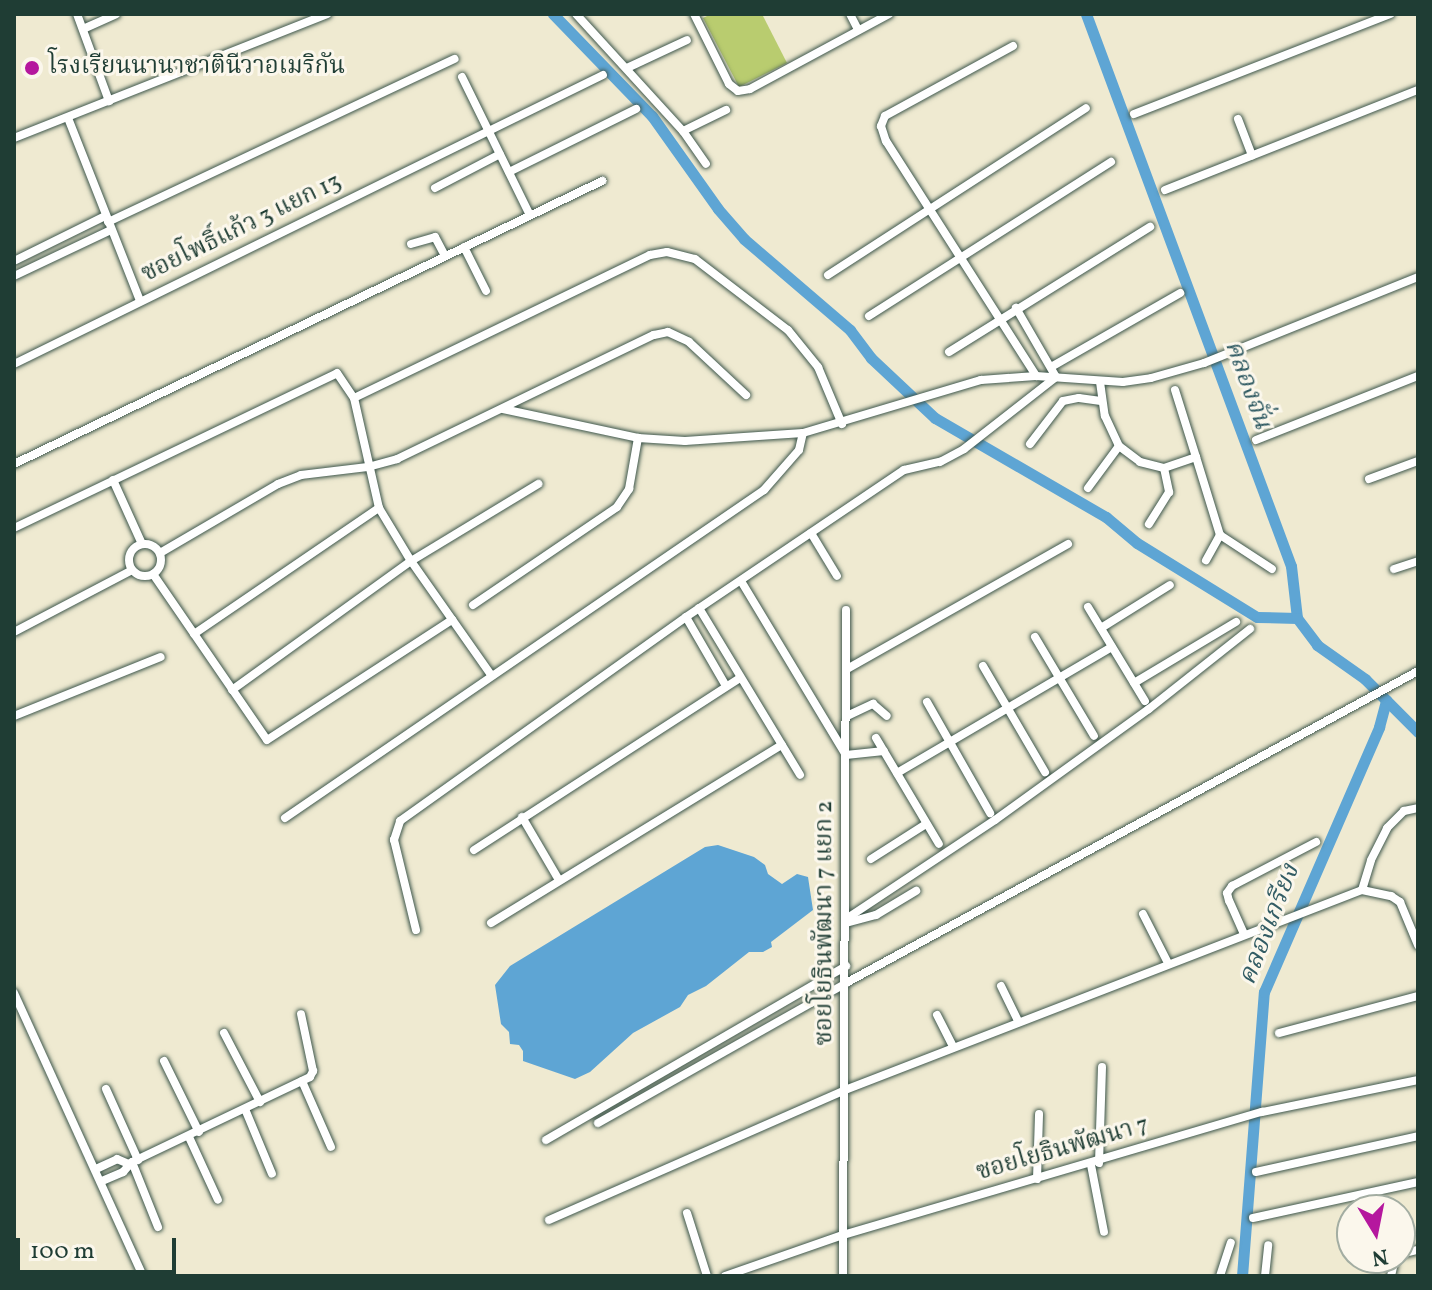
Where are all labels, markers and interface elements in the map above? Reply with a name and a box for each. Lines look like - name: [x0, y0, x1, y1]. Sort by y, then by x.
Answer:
- place label: โรงเรียนนานาชาตินีวาอเมริกัน: [48, 54, 345, 82]
- marker: โรงเรียนนานาชาตินีวาอเมริกัน: [23, 59, 41, 77]
- street label: ซอยโพธิ์แก้ว 3 แยก 13: [137, 168, 347, 290]
- water label: คลองจั่น: [1217, 336, 1277, 434]
- street label: ซอยโยธินพัฒนา 7 แยก 2: [812, 800, 840, 1046]
- water label: คลองเกรียง: [1233, 860, 1307, 990]
- street label: ซอยโยธินพัฒนา 7: [973, 1112, 1153, 1188]
- north arrow: [1336, 1194, 1416, 1274]
- scale bar: [20, 1222, 180, 1272]
- text: 100 m: [30, 1235, 95, 1269]
- text: N: [1369, 1240, 1390, 1273]

